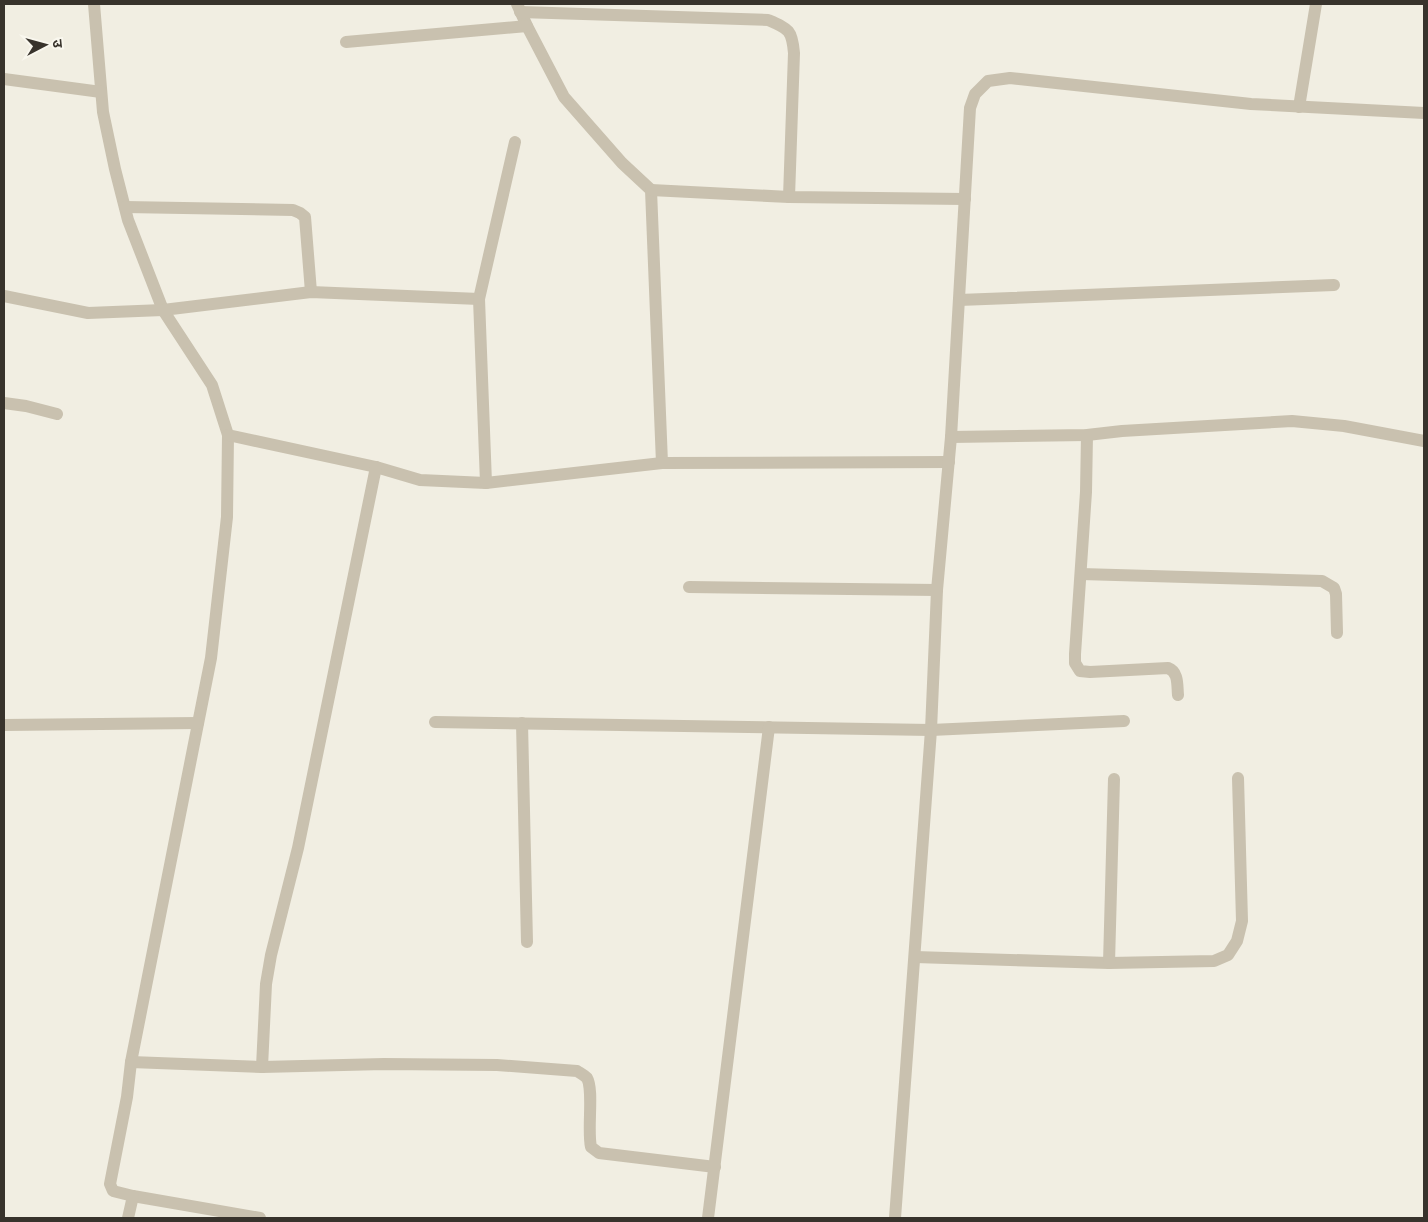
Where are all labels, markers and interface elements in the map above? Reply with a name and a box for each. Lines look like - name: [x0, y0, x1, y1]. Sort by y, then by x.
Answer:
- north arrow: [20, 20, 70, 70]
- text: उ: [49, 39, 67, 49]

